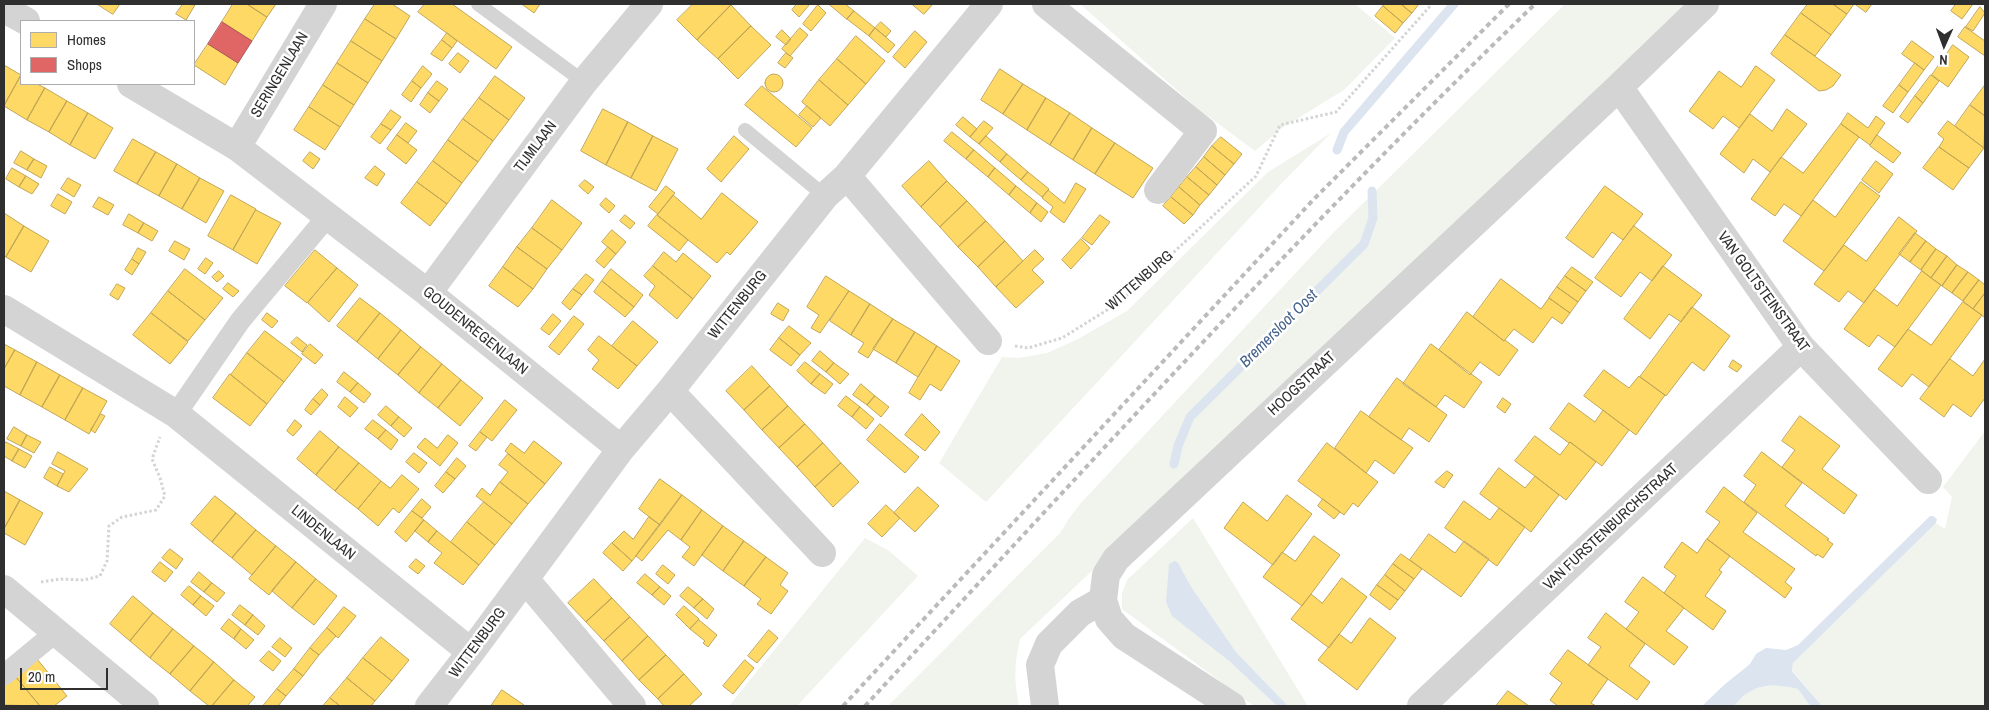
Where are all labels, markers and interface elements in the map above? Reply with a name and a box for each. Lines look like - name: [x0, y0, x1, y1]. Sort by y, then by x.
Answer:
- legend: [20, 20, 195, 85]
- north arrow: [1919, 20, 1969, 70]
- text: Homes: [67, 29, 106, 50]
- street label: SERINGENLAAN: [247, 29, 313, 121]
- text: N: [1939, 51, 1948, 69]
- text: Shops: [67, 54, 102, 75]
- street label: TIJMLAAN: [511, 118, 561, 176]
- street label: VAN GOLTSTEINSTRAAT: [1713, 228, 1813, 356]
- street label: WITTENBURG: [1103, 247, 1177, 315]
- street label: WITTENBURG: [705, 267, 771, 343]
- street label: GOUDENREGENLAAN: [419, 283, 531, 379]
- water label: Bremersloot Oost: [1236, 286, 1322, 372]
- street label: HOOGSTRAAT: [1265, 348, 1339, 420]
- street label: VAN FURSTENBURCHSTRAAT: [1540, 460, 1682, 594]
- street label: LINDENLAAN: [287, 502, 359, 564]
- street label: WITTENBURG: [446, 605, 510, 681]
- scale bar: [22, 658, 110, 690]
- text: 20 m: [28, 666, 55, 687]

